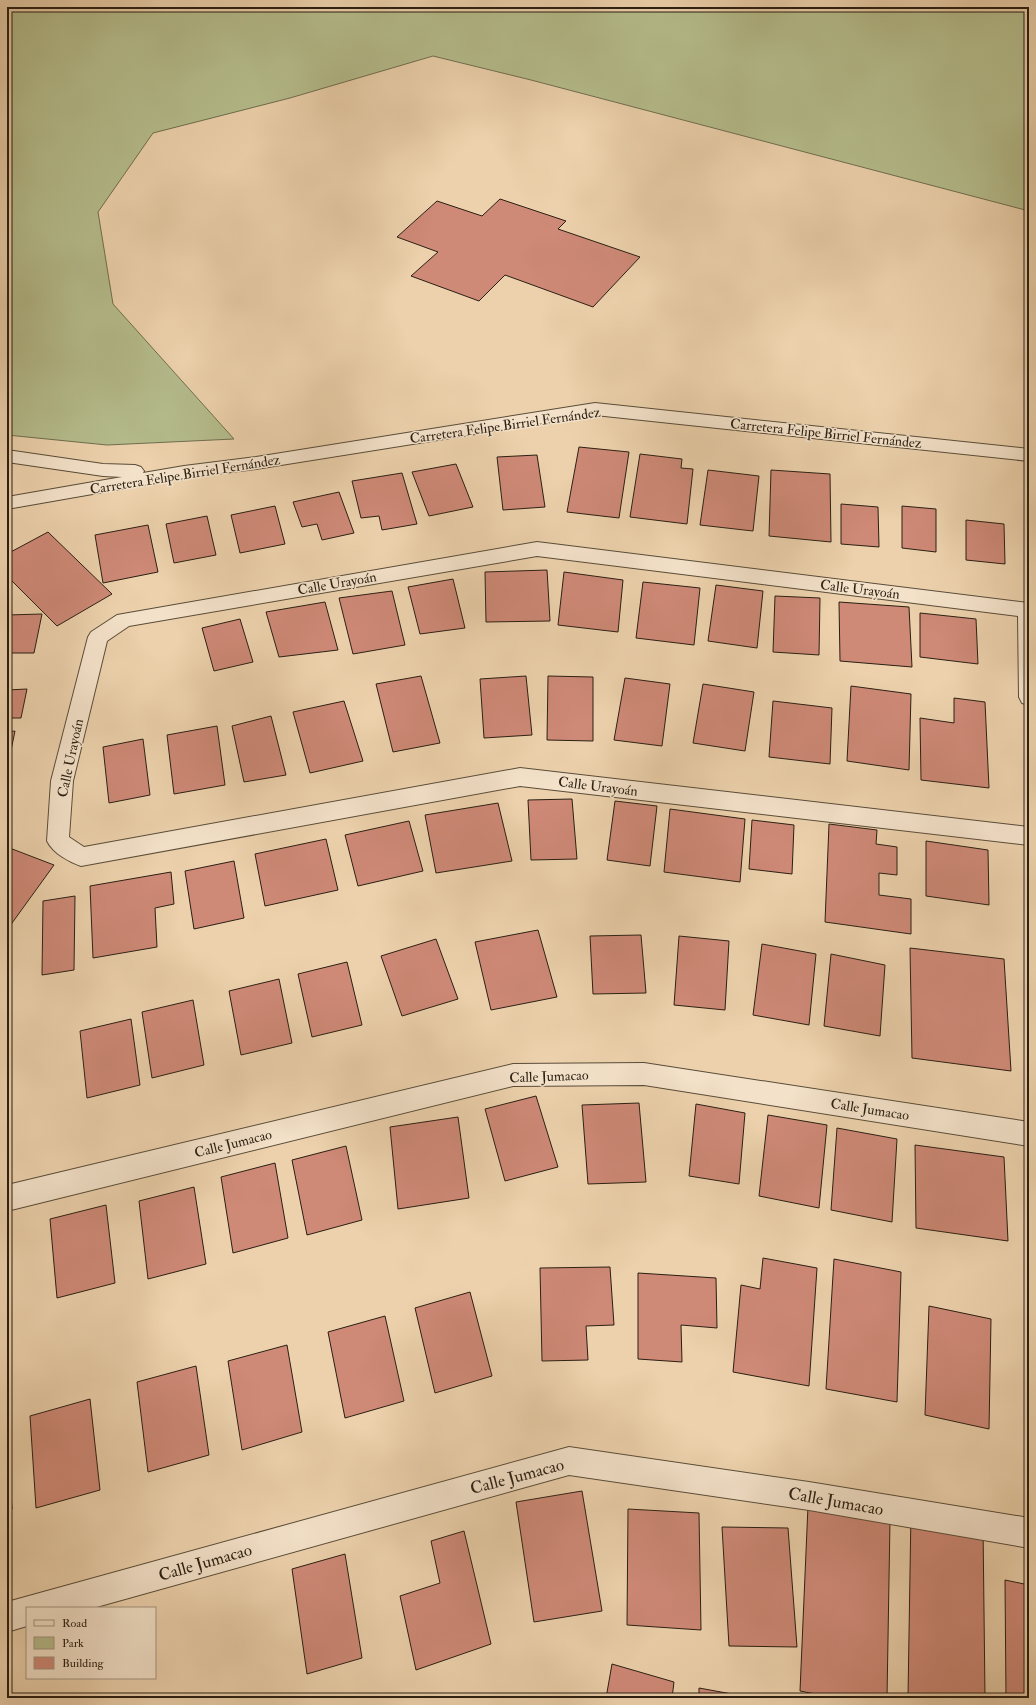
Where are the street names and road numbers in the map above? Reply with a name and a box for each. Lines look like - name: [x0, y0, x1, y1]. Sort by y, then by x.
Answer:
- street label: Carretera Felipe Birriel Fernández: [409, 404, 602, 448]
- street label: Carretera Felipe Birriel Fernández: [729, 415, 923, 453]
- street label: Carretera Felipe Birriel Fernández: [89, 451, 282, 499]
- street label: Calle Urayoán: [296, 568, 378, 600]
- street label: Calle Urayoán: [819, 576, 901, 604]
- street label: Calle Urayoán: [54, 717, 88, 799]
- street label: Calle Urayoán: [557, 773, 639, 801]
- street label: Calle Jumacao: [509, 1067, 589, 1086]
- street label: Calle Jumacao: [829, 1095, 911, 1124]
- street label: Calle Jumacao: [193, 1126, 274, 1161]
- street label: Calle Jumacao: [468, 1454, 567, 1500]
- street label: Calle Jumacao: [787, 1483, 885, 1521]
- street label: Calle Jumacao: [156, 1539, 255, 1587]

